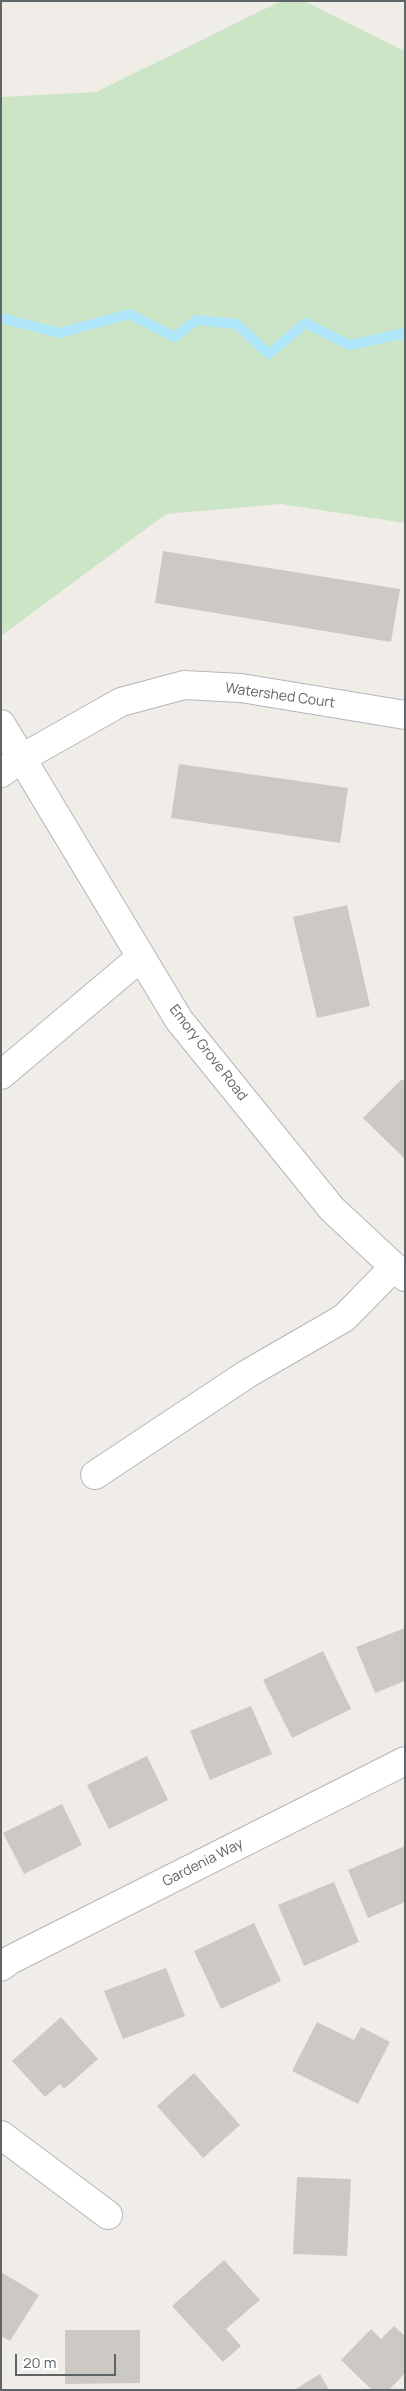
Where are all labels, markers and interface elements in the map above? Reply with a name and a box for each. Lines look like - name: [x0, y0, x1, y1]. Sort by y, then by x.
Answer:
- street label: Watershed Court: [224, 680, 336, 712]
- street label: Emory Grove Road: [165, 1002, 251, 1104]
- street label: Gardenia Way: [160, 1835, 246, 1891]
- scale bar: [18, 2344, 119, 2376]
- text: 20 m: [23, 2352, 56, 2373]

